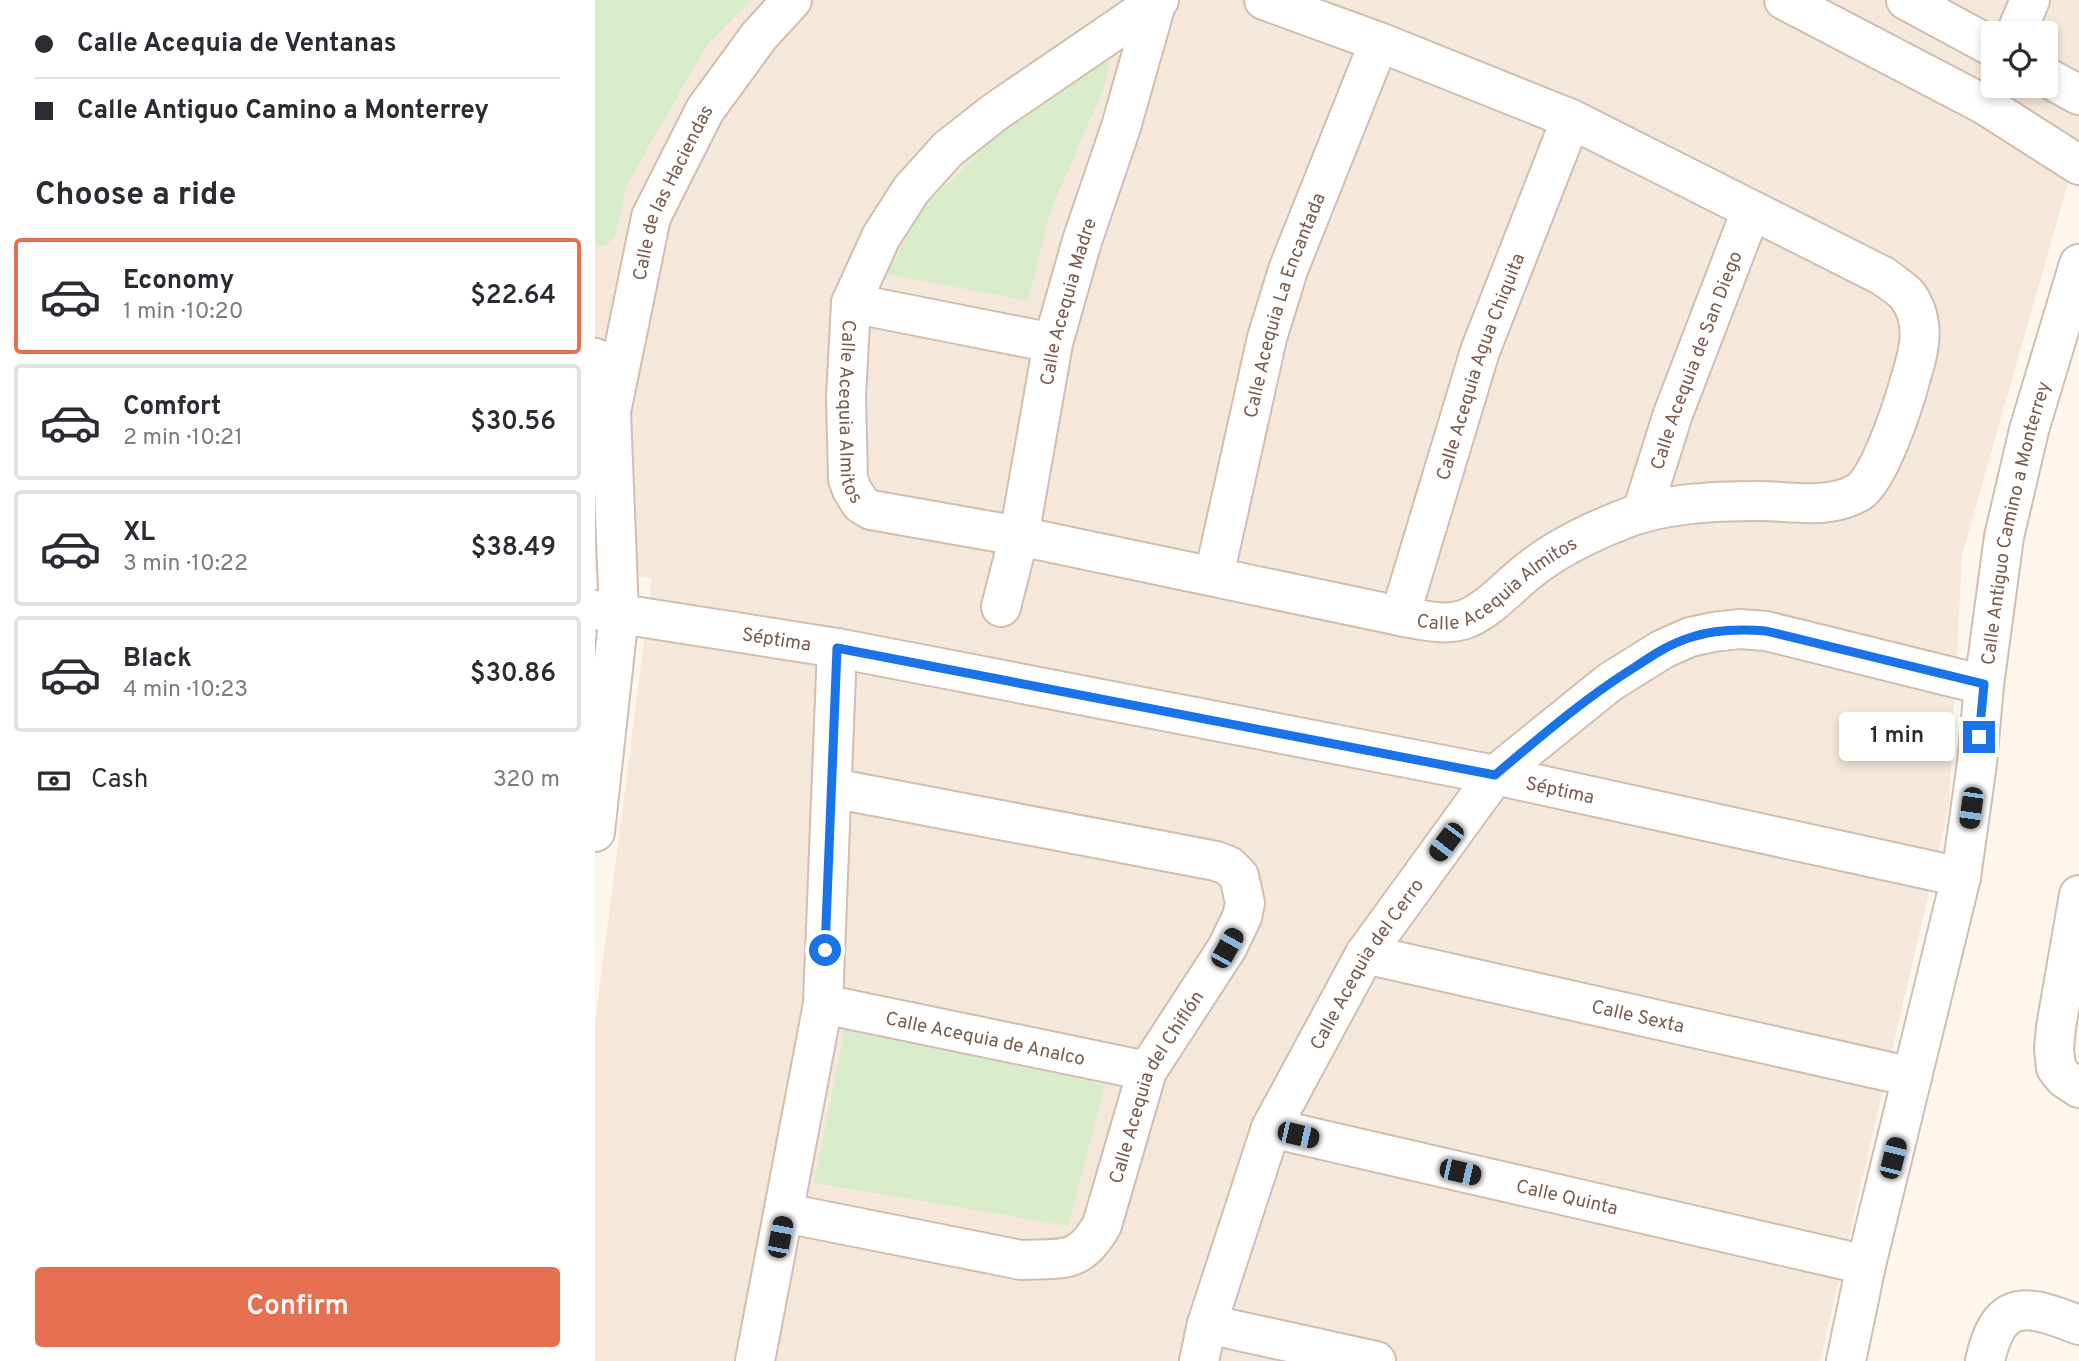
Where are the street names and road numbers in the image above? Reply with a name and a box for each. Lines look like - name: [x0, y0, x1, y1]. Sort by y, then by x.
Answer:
- street label: Calle de las Haciendas: [628, 100, 719, 283]
- street label: Calle Acequia La Encantada: [1240, 190, 1332, 421]
- street label: Calle Acequia Madre: [1036, 215, 1103, 387]
- street label: Calle Acequia de San Diego: [1646, 248, 1748, 473]
- street label: Calle Acequia Agua Chiquita: [1432, 250, 1531, 484]
- street label: Calle Acequia Almitos: [832, 319, 868, 509]
- street label: Calle Antiguo Camino a Monterrey: [1977, 379, 2057, 667]
- street label: Calle Acequia Almitos: [1415, 532, 1582, 636]
- street label: Séptima: [740, 623, 813, 658]
- street label: Séptima: [1523, 772, 1597, 810]
- street label: Calle Acequia del Cerro: [1305, 874, 1430, 1055]
- street label: Calle Acequia del Chiflón: [1105, 987, 1210, 1187]
- street label: Calle Sexta: [1589, 995, 1686, 1039]
- street label: Calle Acequia de Analco: [883, 1007, 1087, 1072]
- street label: Calle Quinta: [1514, 1175, 1620, 1221]

